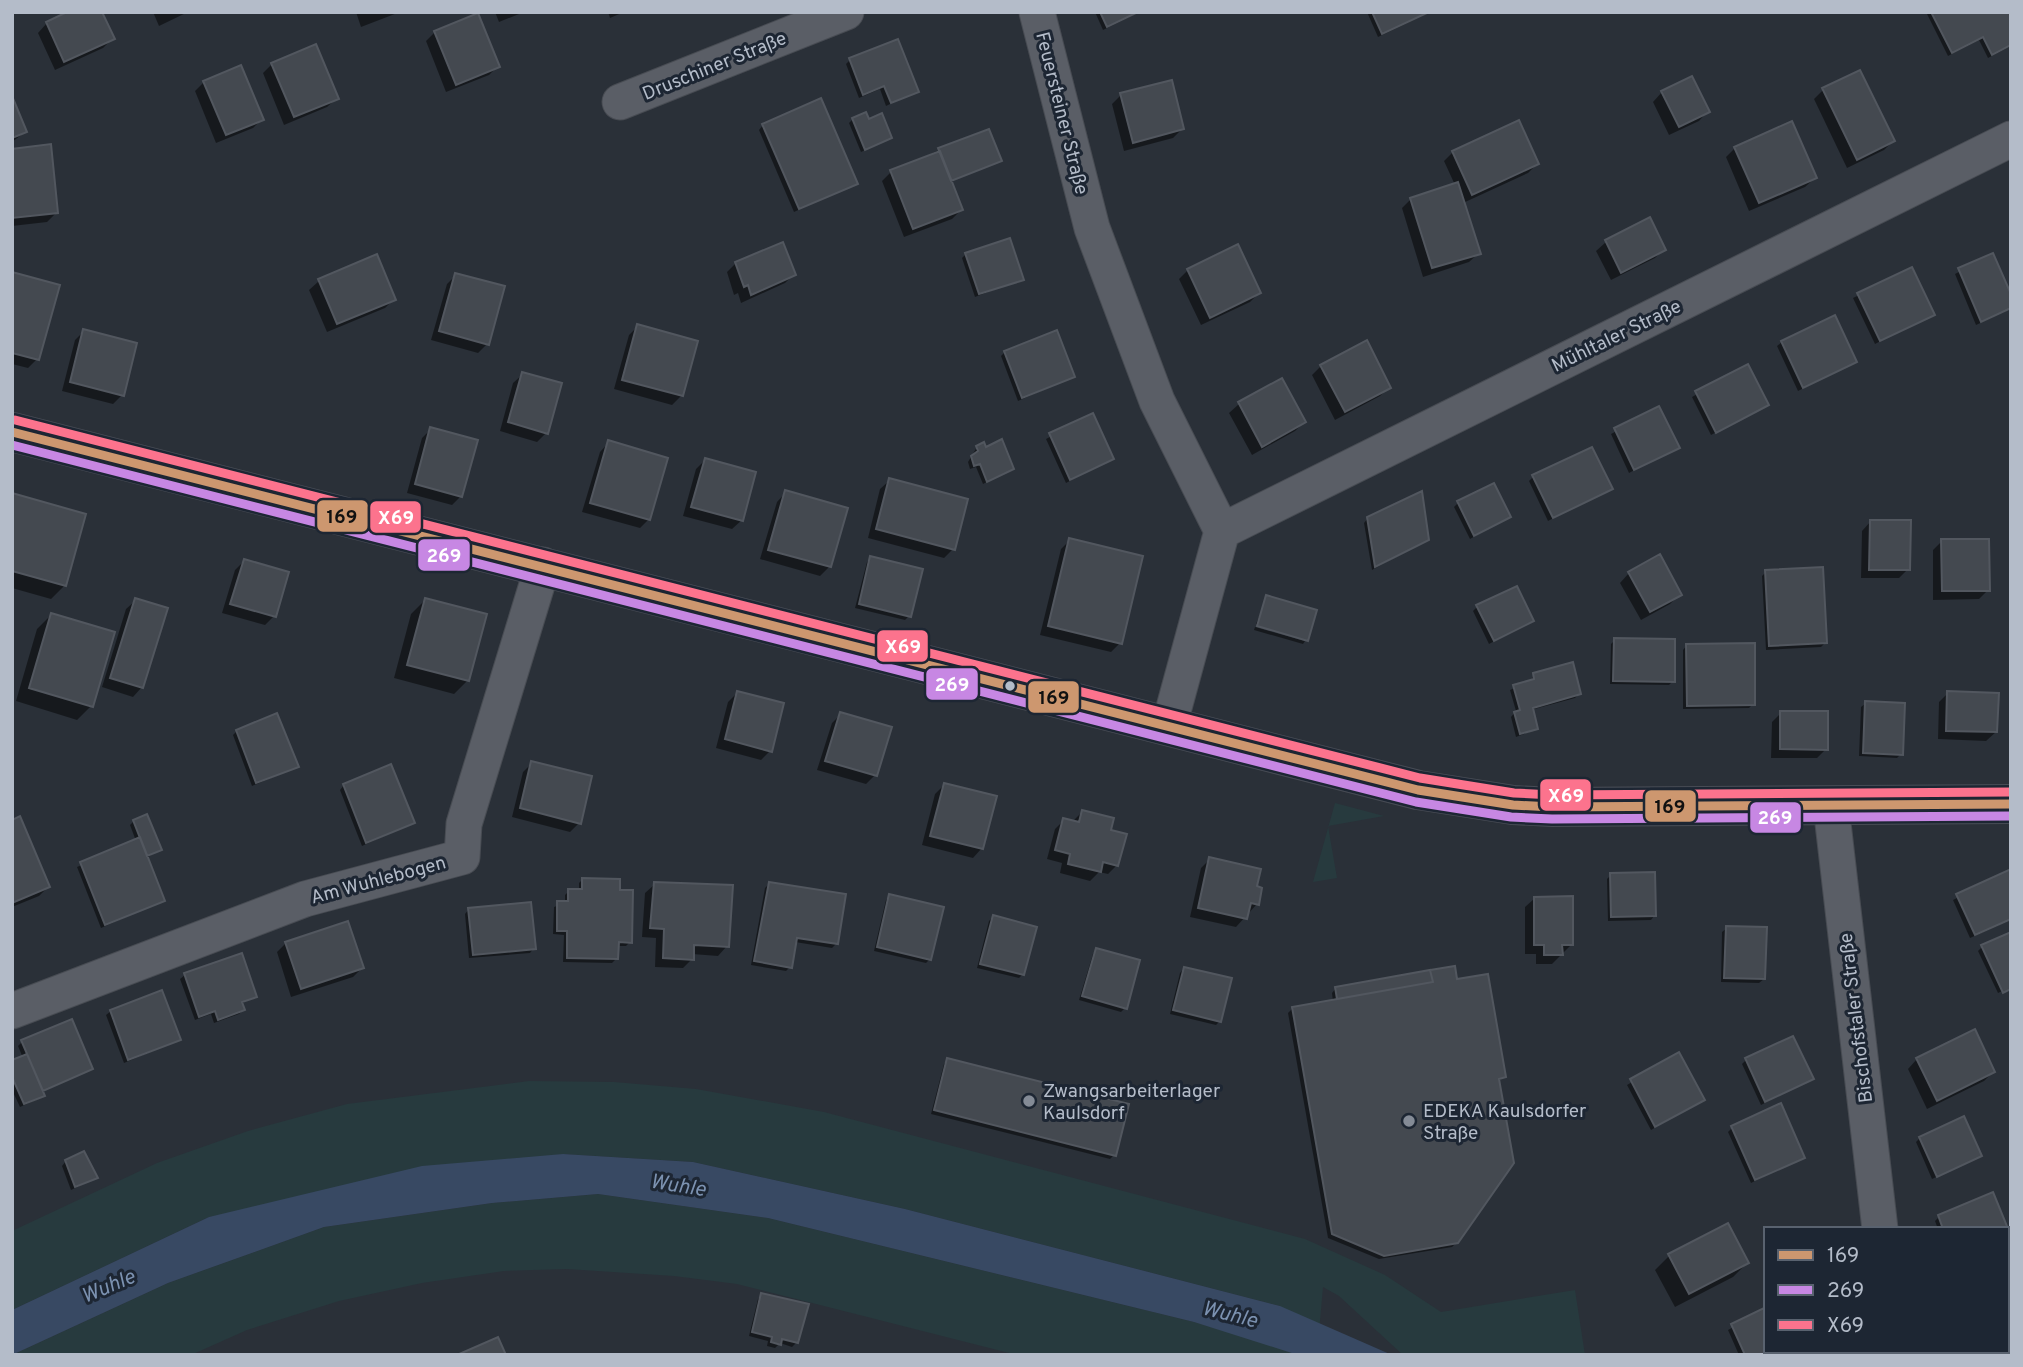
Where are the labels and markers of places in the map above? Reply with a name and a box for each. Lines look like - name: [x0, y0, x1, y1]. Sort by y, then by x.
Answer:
- unlabelled marker: [1003, 679, 1017, 693]
- place label: Zwangsarbeiterlager Kaulsdorf: [1043, 1080, 1221, 1126]
- marker: Zwangsarbeiterlager Kaulsdorf: [1021, 1093, 1037, 1109]
- place label: EDEKA Kaulsdorfer Straße: [1423, 1100, 1587, 1146]
- marker: EDEKA Kaulsdorfer Straße: [1401, 1113, 1417, 1129]

